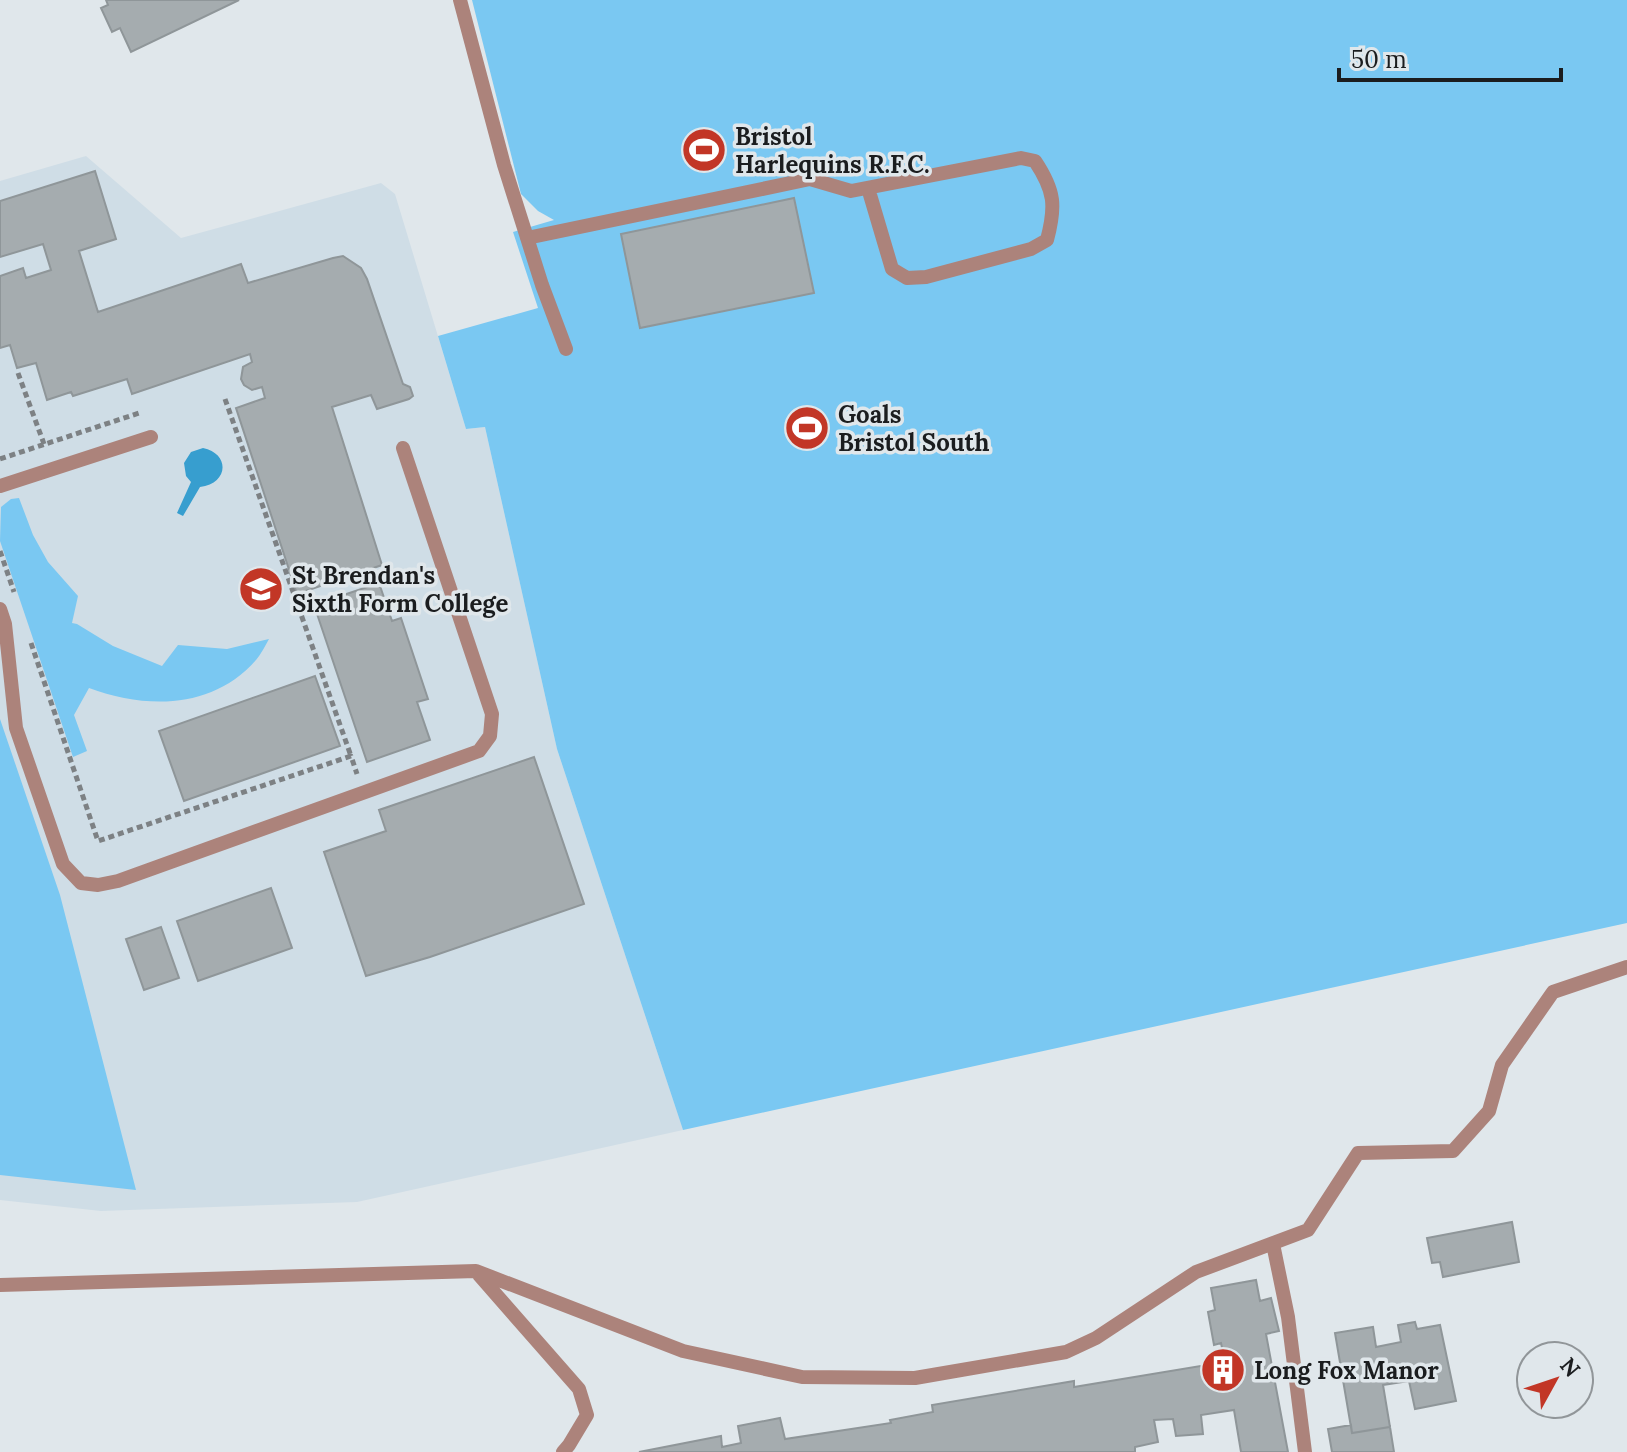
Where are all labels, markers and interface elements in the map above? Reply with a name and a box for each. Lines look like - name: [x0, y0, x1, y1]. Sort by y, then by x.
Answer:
- scale bar: [1339, 32, 1561, 82]
- text: 50 m: [1351, 44, 1407, 75]
- place label: Bristol Harlequins R.F.C.: [735, 121, 929, 180]
- sports icon: Bristol Harlequins R.F.C.: [680, 126, 728, 174]
- place label: Goals Bristol South: [838, 399, 989, 458]
- sports icon: Goals Bristol South: [783, 404, 831, 452]
- place label: St Brendan's Sixth Form College: [292, 560, 509, 619]
- school or university icon: St Brendan's Sixth Form College: [237, 565, 285, 613]
- north arrow: [1515, 1340, 1595, 1420]
- building icon: Long Fox Manor: [1199, 1346, 1247, 1394]
- text: N: [1554, 1352, 1587, 1383]
- place label: Long Fox Manor: [1254, 1355, 1439, 1386]

